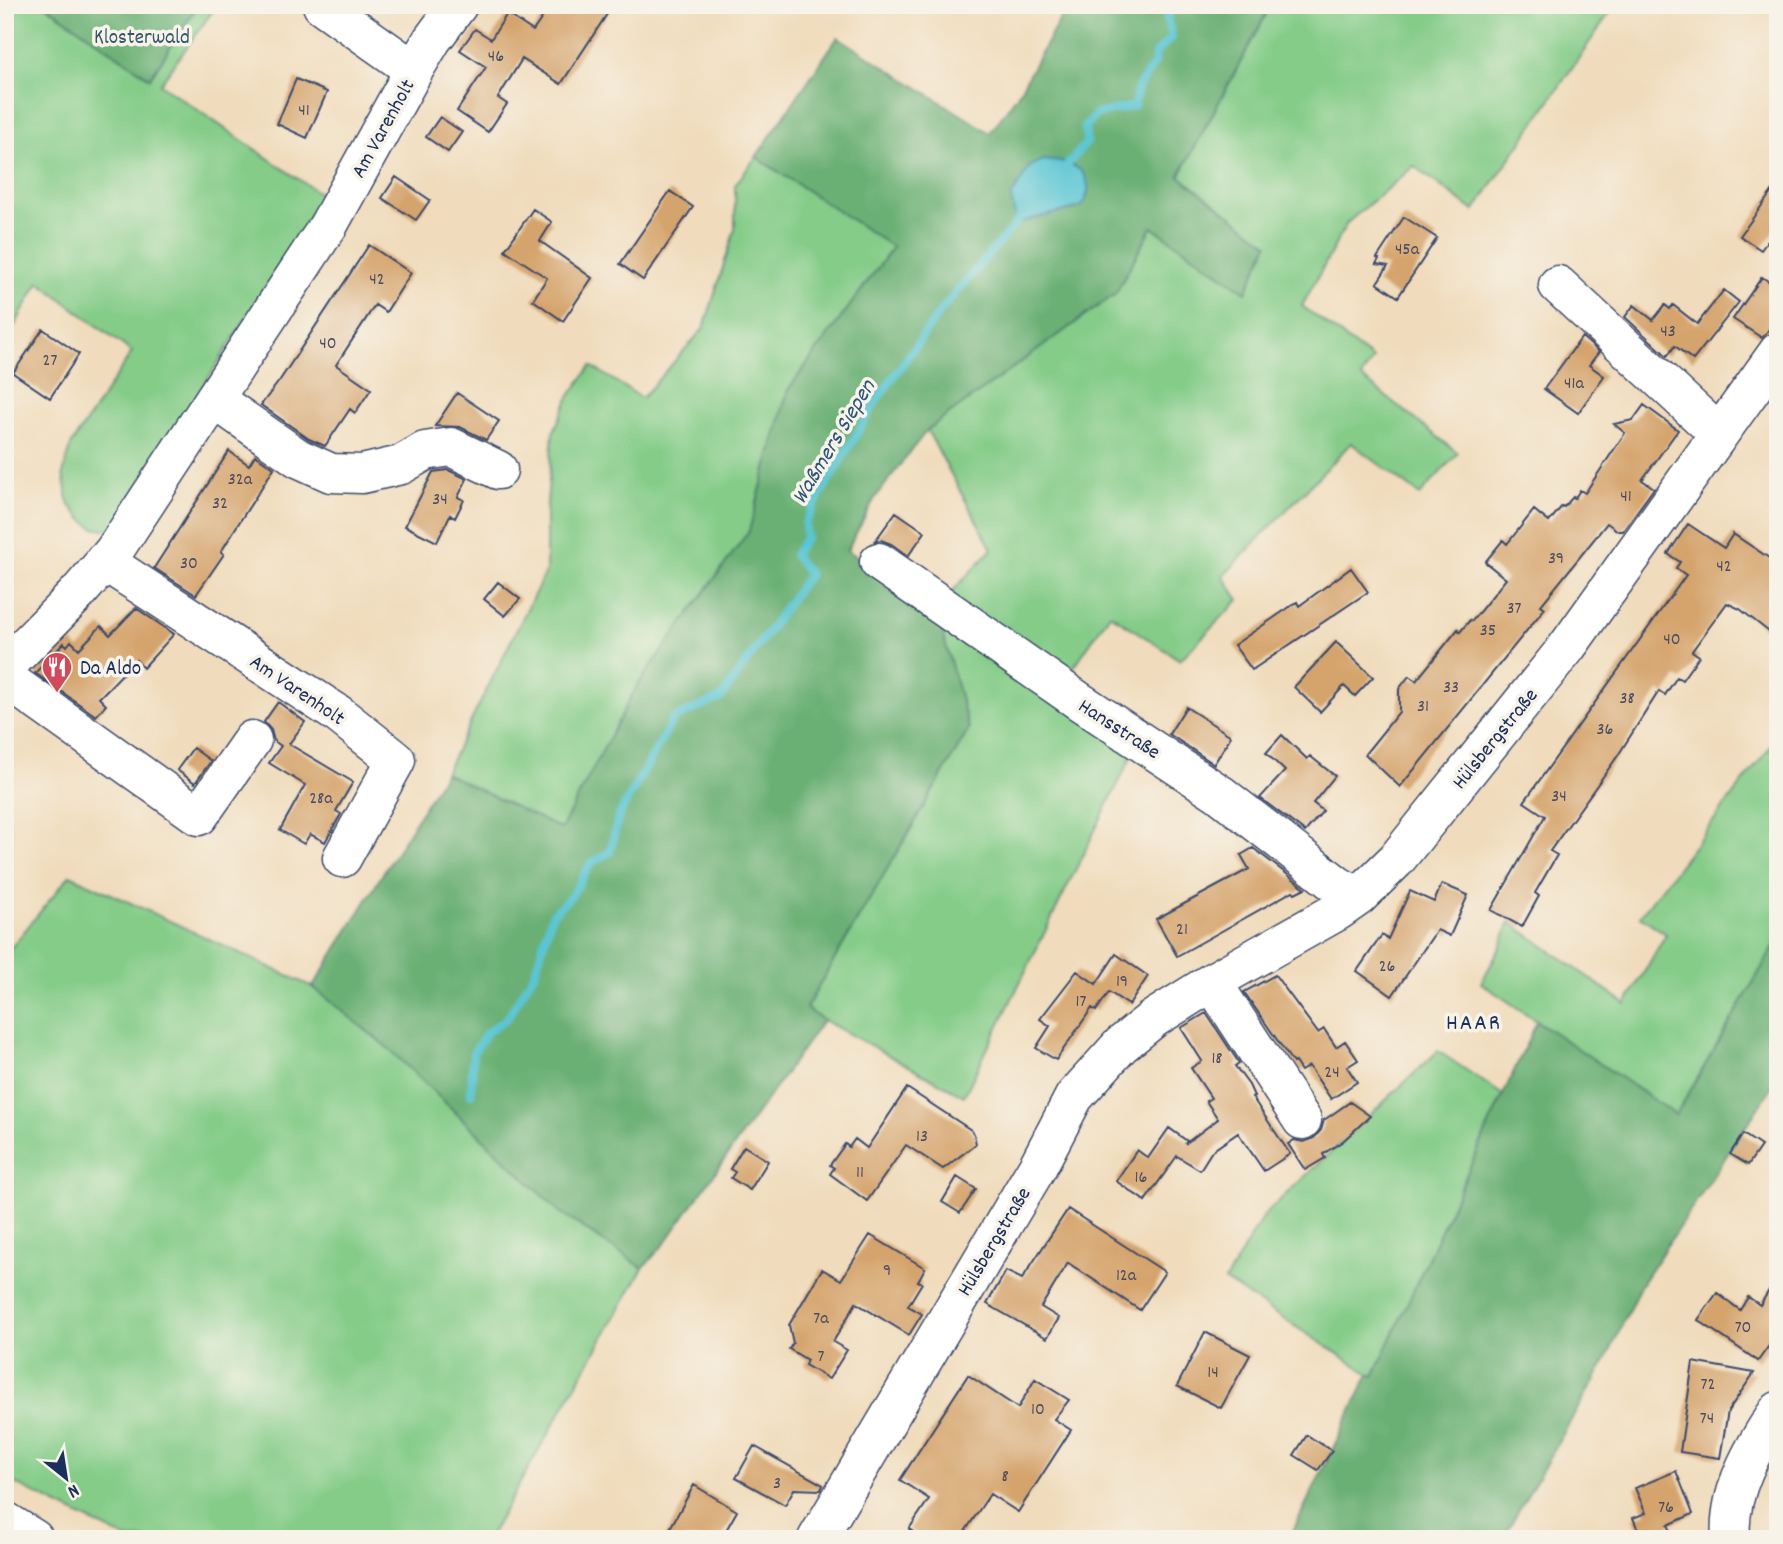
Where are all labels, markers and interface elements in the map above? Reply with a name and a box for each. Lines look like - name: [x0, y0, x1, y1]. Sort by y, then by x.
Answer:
- park label: Klosterwald: [94, 24, 190, 54]
- house number: 46: [488, 45, 504, 70]
- street label: Am Varenholt: [345, 74, 424, 184]
- house number: 41: [298, 99, 310, 124]
- house number: 45a: [1395, 238, 1420, 263]
- house number: 42: [369, 268, 385, 293]
- house number: 43: [1660, 320, 1676, 345]
- house number: 40: [319, 332, 337, 357]
- house number: 27: [43, 349, 57, 374]
- house number: 41a: [1564, 372, 1584, 397]
- water label: Waßmers Siepen: [785, 373, 886, 511]
- house number: 32a: [228, 468, 253, 493]
- house number: 41: [1620, 485, 1632, 510]
- house number: 34: [432, 488, 448, 513]
- house number: 32: [212, 492, 228, 517]
- house number: 39: [1548, 547, 1564, 572]
- house number: 30: [180, 552, 198, 577]
- house number: 42: [1716, 555, 1732, 580]
- house number: 37: [1507, 597, 1522, 622]
- house number: 35: [1480, 619, 1496, 644]
- house number: 40: [1663, 628, 1681, 653]
- street label: Am Varenholt: [243, 649, 350, 735]
- restaurant icon: Da Aldo: [40, 650, 74, 694]
- place label: Da Aldo: [80, 655, 141, 685]
- house number: 33: [1443, 676, 1459, 701]
- street label: Hülsbergstraße: [1446, 683, 1547, 797]
- house number: 38: [1619, 687, 1635, 712]
- street label: Hansstraße: [1071, 693, 1165, 768]
- house number: 31: [1417, 695, 1429, 720]
- house number: 36: [1597, 718, 1613, 743]
- house number: 34: [1551, 785, 1567, 810]
- house number: 28a: [309, 787, 333, 812]
- house number: 21: [1176, 918, 1188, 943]
- house number: 26: [1379, 955, 1395, 980]
- house number: 19: [1116, 970, 1128, 995]
- house number: 17: [1076, 990, 1087, 1015]
- district label: HAAR: [1446, 1008, 1502, 1041]
- house number: 18: [1211, 1047, 1223, 1072]
- house number: 24: [1324, 1061, 1340, 1086]
- house number: 13: [916, 1125, 928, 1150]
- house number: 11: [856, 1161, 864, 1186]
- house number: 16: [1135, 1166, 1147, 1191]
- street label: Hülsbergstraße: [951, 1182, 1040, 1303]
- house number: 9: [883, 1259, 891, 1284]
- house number: 12a: [1116, 1264, 1137, 1289]
- house number: 7a: [813, 1307, 829, 1332]
- house number: 70: [1735, 1316, 1751, 1341]
- house number: 7: [818, 1345, 825, 1370]
- house number: 14: [1207, 1361, 1219, 1386]
- house number: 72: [1701, 1373, 1715, 1398]
- house number: 10: [1031, 1398, 1045, 1423]
- house number: 74: [1700, 1407, 1714, 1432]
- north arrow: [32, 1442, 102, 1512]
- house number: 8: [1001, 1465, 1009, 1490]
- house number: 3: [773, 1472, 781, 1497]
- text: N: [62, 1476, 84, 1504]
- house number: 76: [1658, 1496, 1674, 1521]

